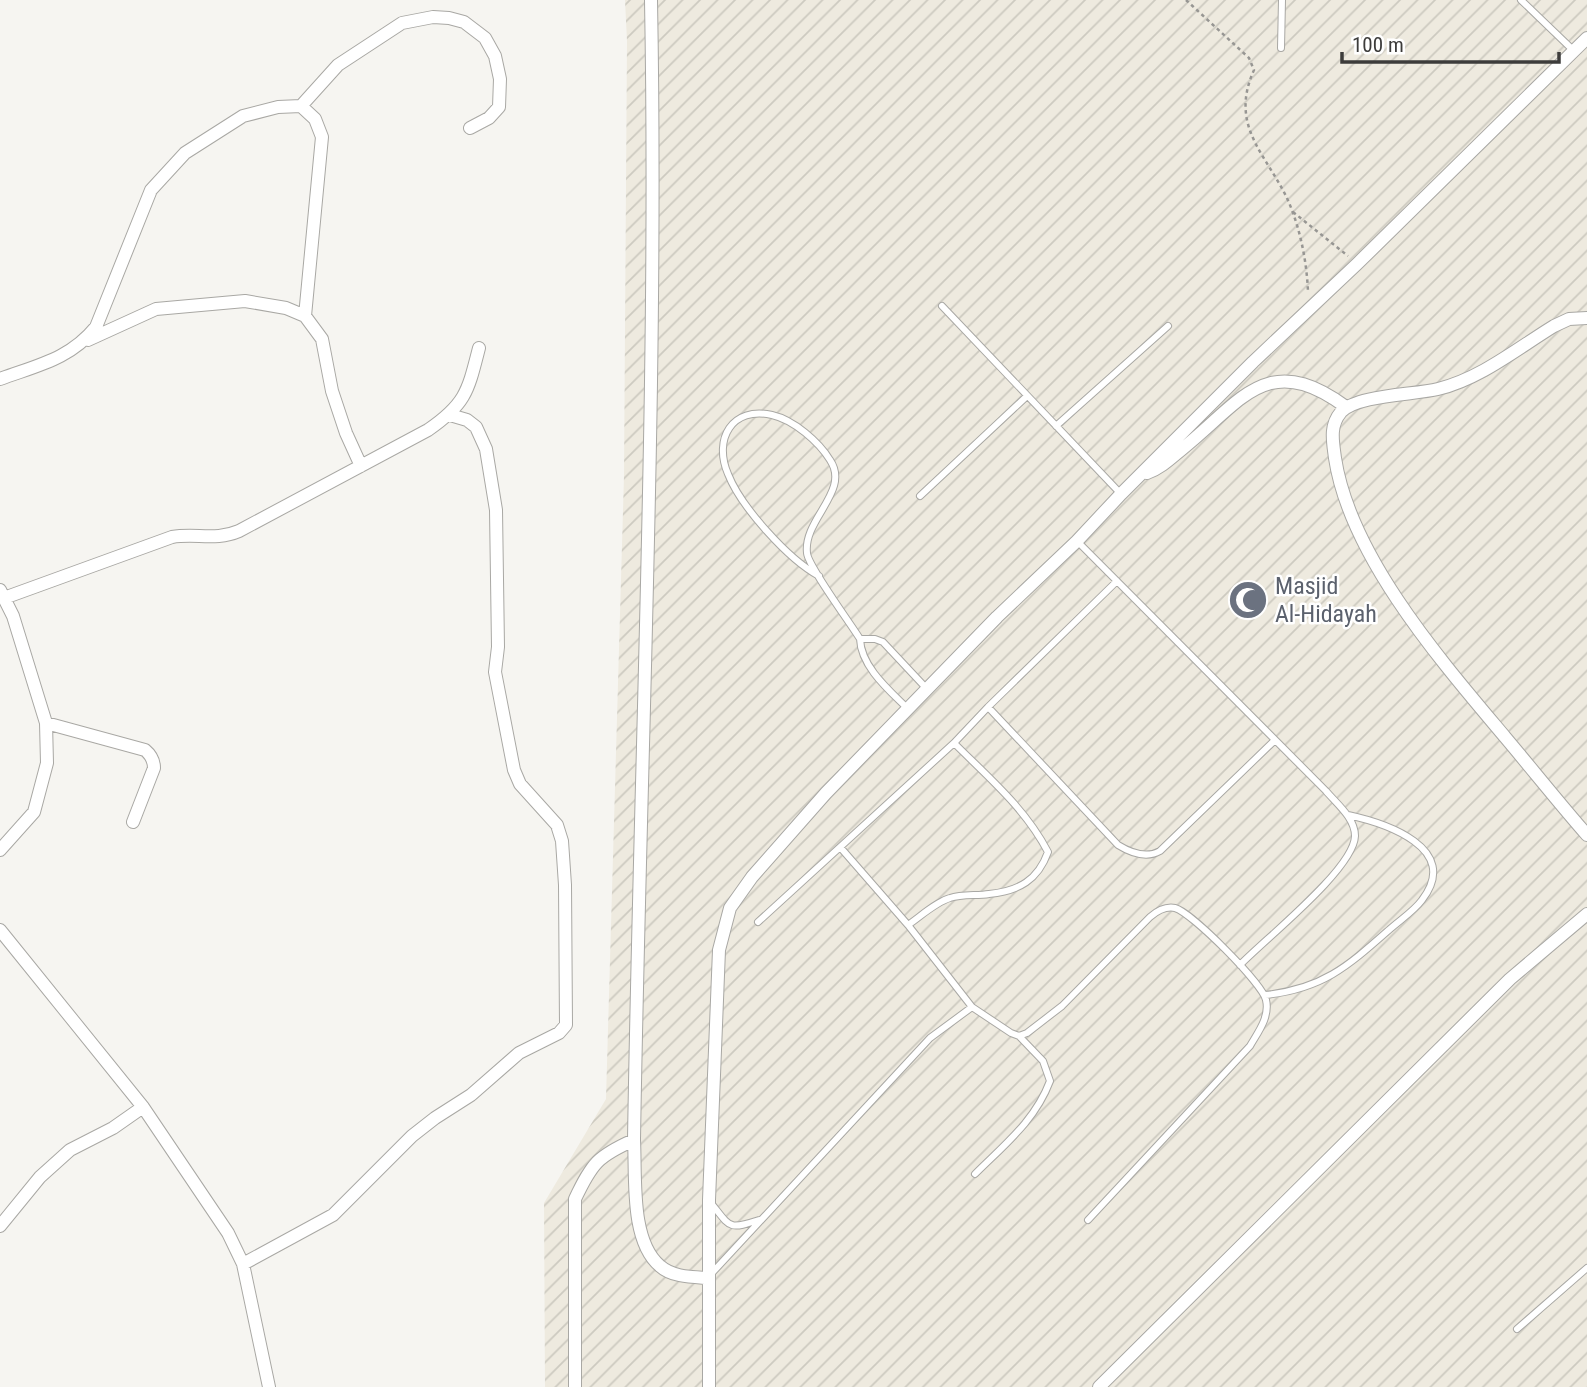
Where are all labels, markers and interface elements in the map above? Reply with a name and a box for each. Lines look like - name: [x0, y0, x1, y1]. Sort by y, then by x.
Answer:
- scale bar: [1342, 21, 1559, 65]
- text: 100 m: [1352, 33, 1404, 57]
- place label: Masjid Al-Hidayah: [1275, 572, 1377, 628]
- mosque icon: Masjid Al-Hidayah: [1227, 579, 1269, 621]

